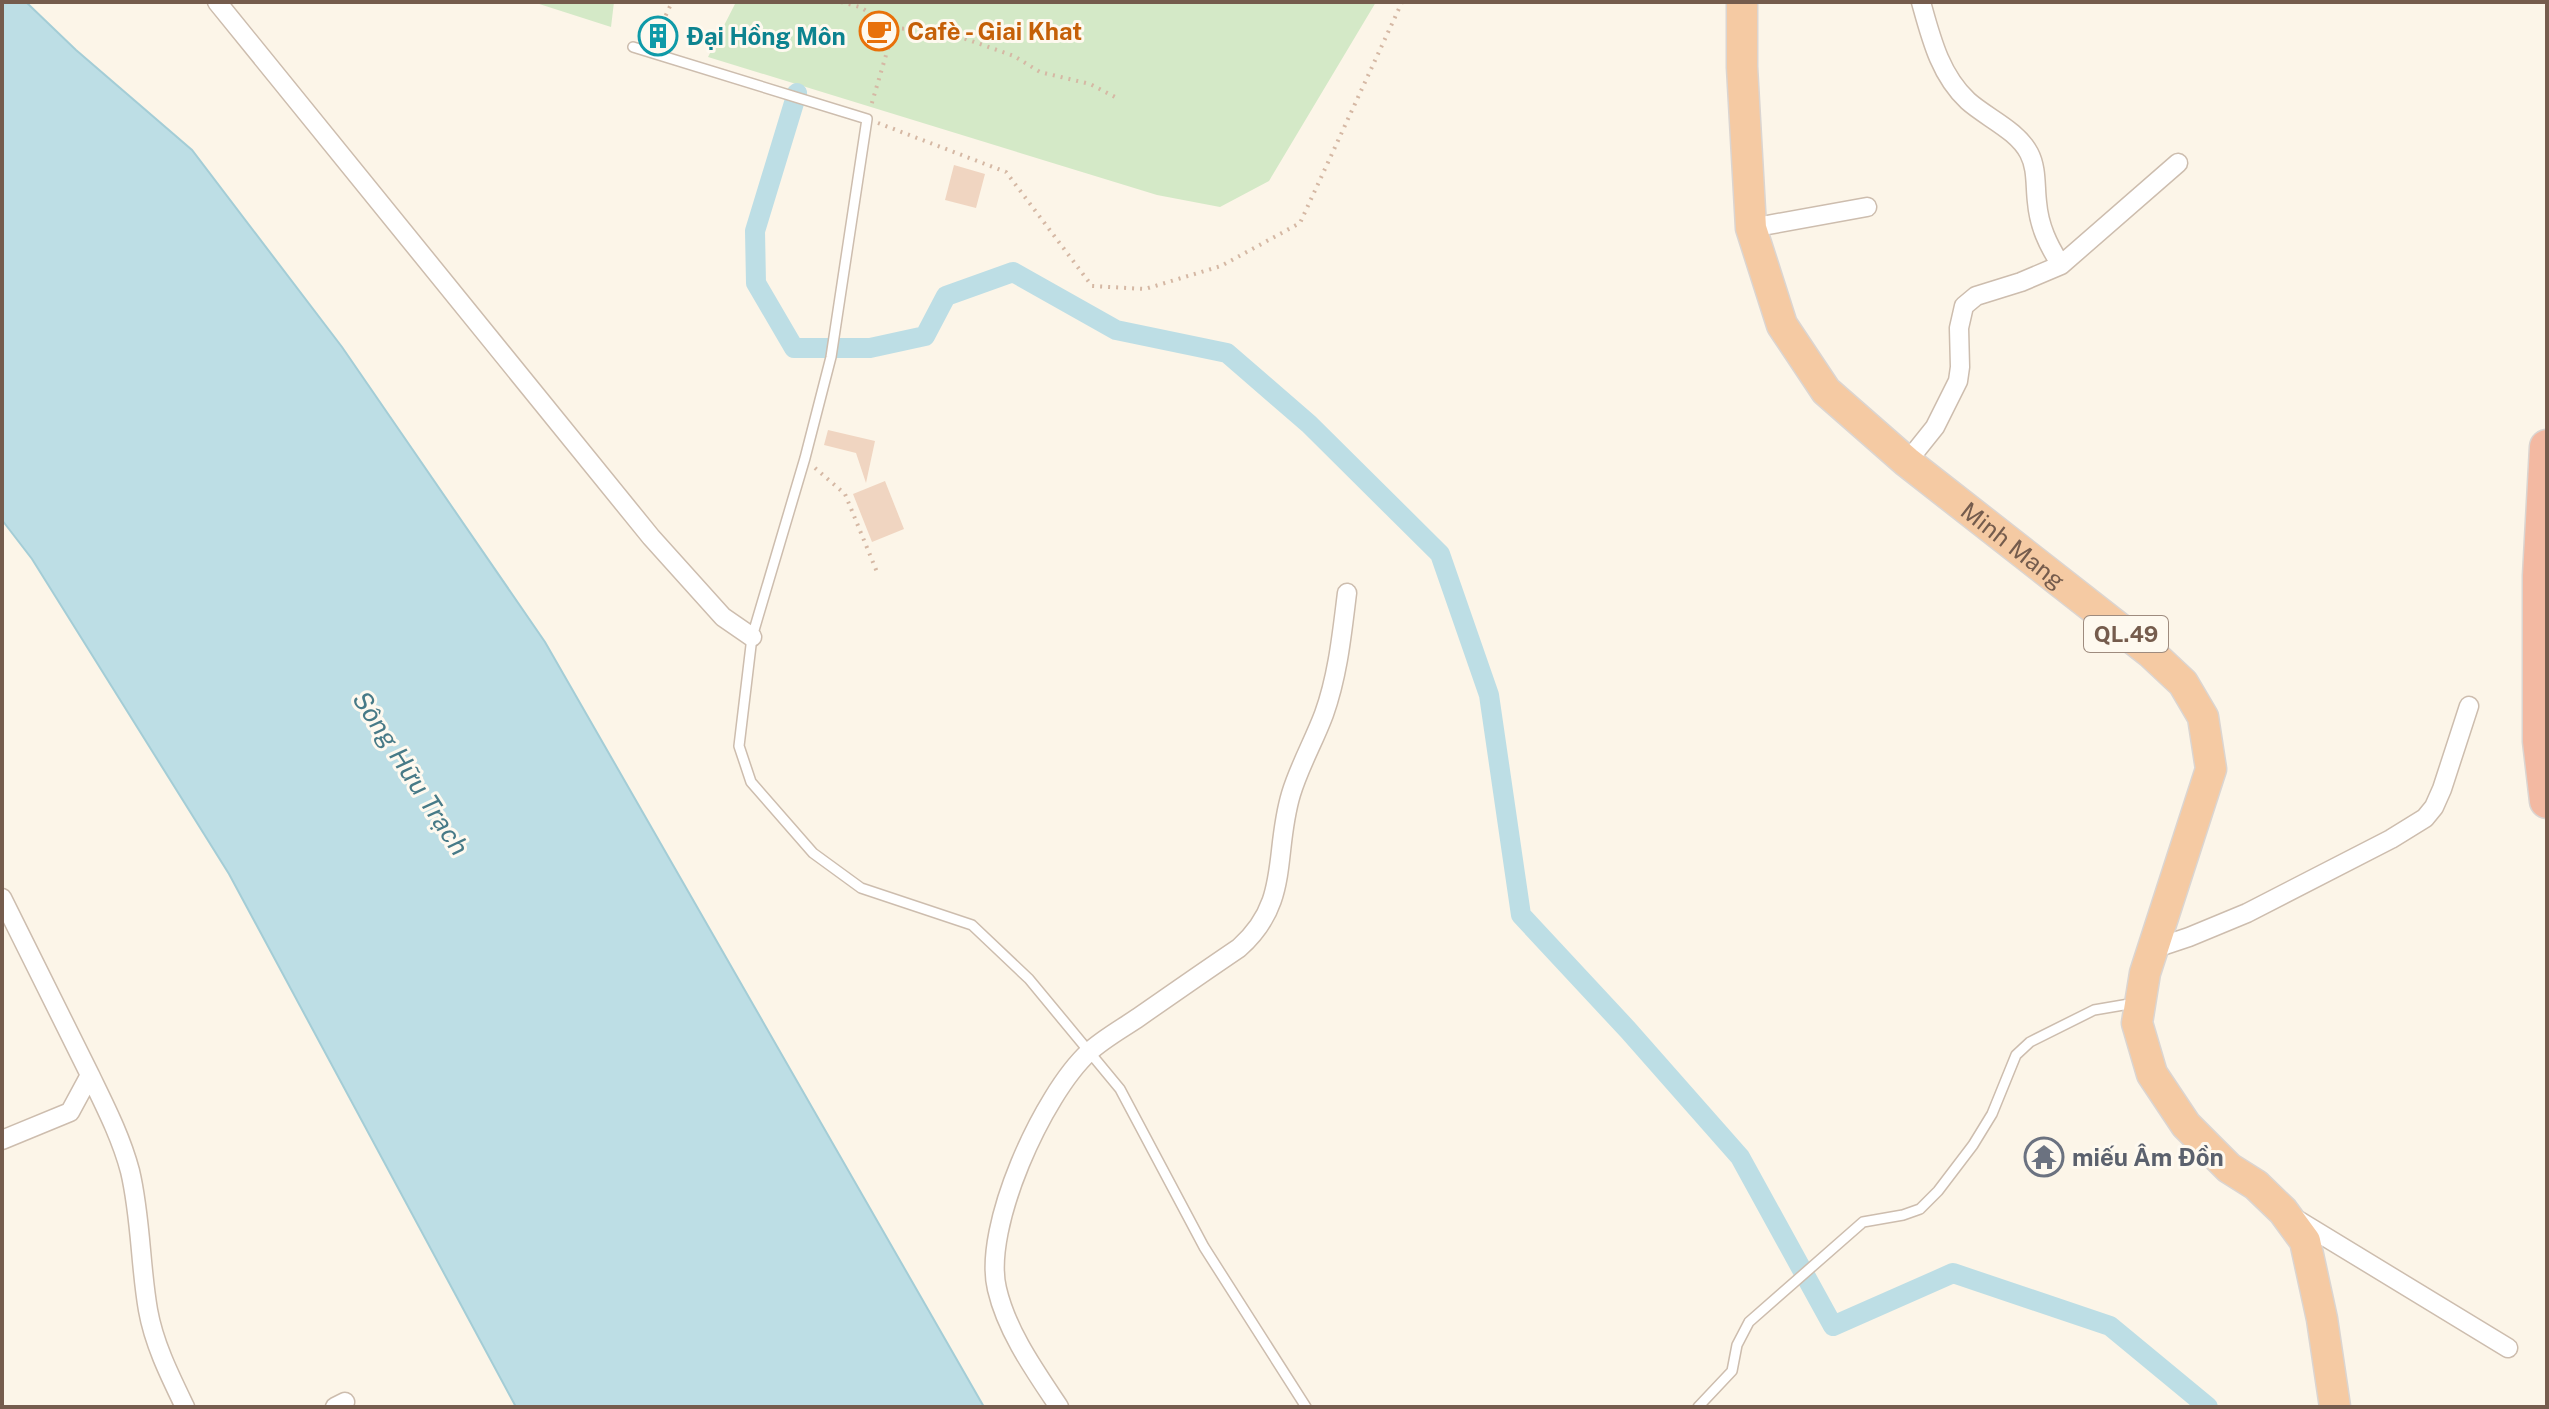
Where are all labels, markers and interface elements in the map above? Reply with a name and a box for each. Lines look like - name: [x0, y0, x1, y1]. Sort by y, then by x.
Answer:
- cafe icon: Cafè - Giai Khat: [858, 10, 900, 52]
- building icon: Đại Hồng Môn: [637, 15, 679, 57]
- place label: Cafè - Giai Khat: [907, 17, 1082, 45]
- place label: Đại Hồng Môn: [686, 22, 846, 50]
- street label: Minh Mang: [1956, 496, 2071, 594]
- road number: QL.49: [2084, 616, 2168, 652]
- water label: Sông Hữu Trạch: [346, 685, 476, 861]
- temple icon: miếu Âm Đồn: [2023, 1136, 2065, 1178]
- place label: miếu Âm Đồn: [2072, 1143, 2224, 1171]

